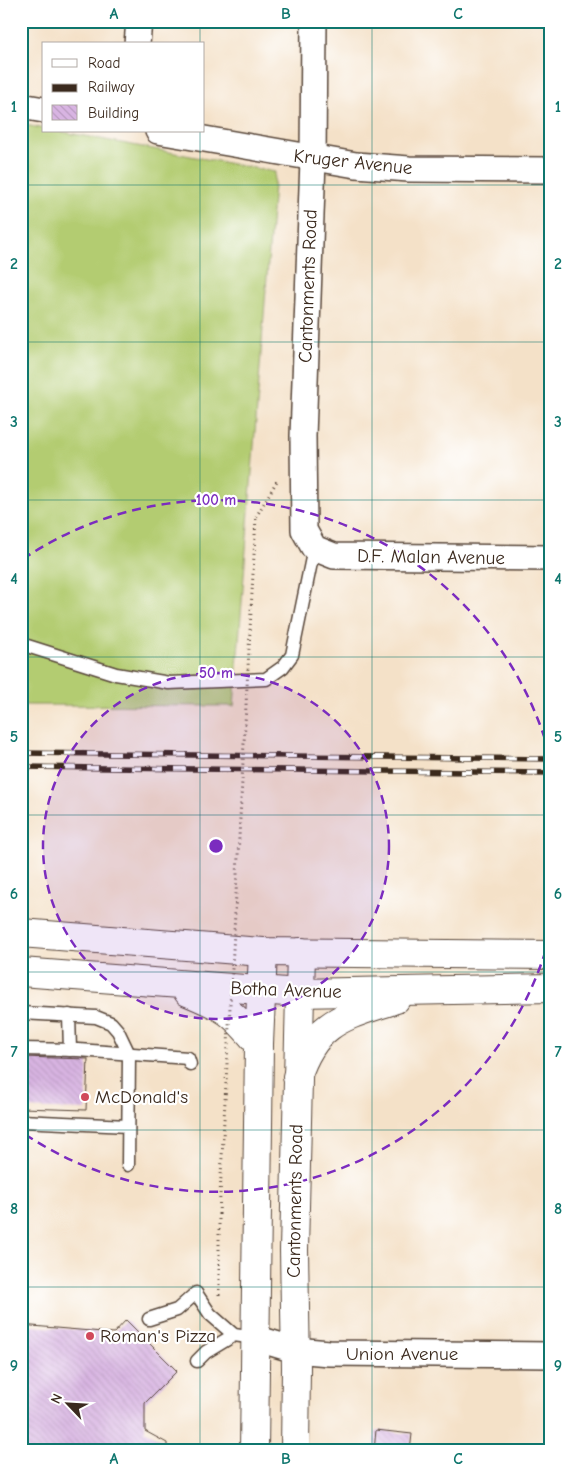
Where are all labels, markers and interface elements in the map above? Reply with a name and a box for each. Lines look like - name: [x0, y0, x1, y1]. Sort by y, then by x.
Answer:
- text: A: [110, 5, 119, 23]
- text: B: [281, 5, 291, 23]
- text: C: [453, 5, 463, 23]
- legend: [42, 42, 205, 132]
- text: Road: [88, 54, 120, 72]
- text: Railway: [88, 78, 135, 96]
- text: 1: [11, 98, 17, 116]
- text: 1: [555, 98, 561, 116]
- text: Building: [88, 104, 139, 122]
- street label: Kruger Avenue: [293, 145, 413, 179]
- street label: Cantonments Road: [294, 209, 322, 363]
- text: 2: [10, 255, 18, 273]
- text: 2: [554, 255, 562, 273]
- text: 3: [10, 413, 18, 431]
- text: 3: [554, 413, 562, 431]
- text: 100 m: [196, 491, 236, 509]
- street label: D.F. Malan Avenue: [357, 545, 505, 569]
- text: 4: [10, 570, 18, 588]
- text: 4: [554, 570, 562, 588]
- text: 50 m: [199, 664, 233, 682]
- text: 5: [10, 728, 18, 746]
- text: 5: [554, 728, 562, 746]
- centre of rings: [207, 837, 225, 855]
- text: 6: [10, 885, 18, 903]
- text: 6: [554, 885, 562, 903]
- street label: Botha Avenue: [230, 977, 342, 1003]
- text: 7: [10, 1043, 18, 1061]
- text: 7: [554, 1043, 562, 1061]
- place label: McDonald's: [95, 1086, 188, 1108]
- marker: McDonald's: [79, 1091, 91, 1103]
- street label: Cantonments Road: [283, 1124, 307, 1278]
- text: 8: [10, 1200, 18, 1218]
- text: 8: [554, 1200, 562, 1218]
- place label: Roman's Pizza: [100, 1325, 216, 1347]
- marker: Roman's Pizza: [84, 1330, 96, 1342]
- street label: Union Avenue: [346, 1343, 458, 1365]
- text: 9: [10, 1357, 18, 1375]
- text: 9: [554, 1357, 562, 1375]
- north arrow: [42, 1380, 92, 1430]
- text: N: [47, 1391, 66, 1406]
- text: A: [110, 1450, 119, 1468]
- text: B: [281, 1450, 291, 1468]
- text: C: [453, 1450, 463, 1468]

